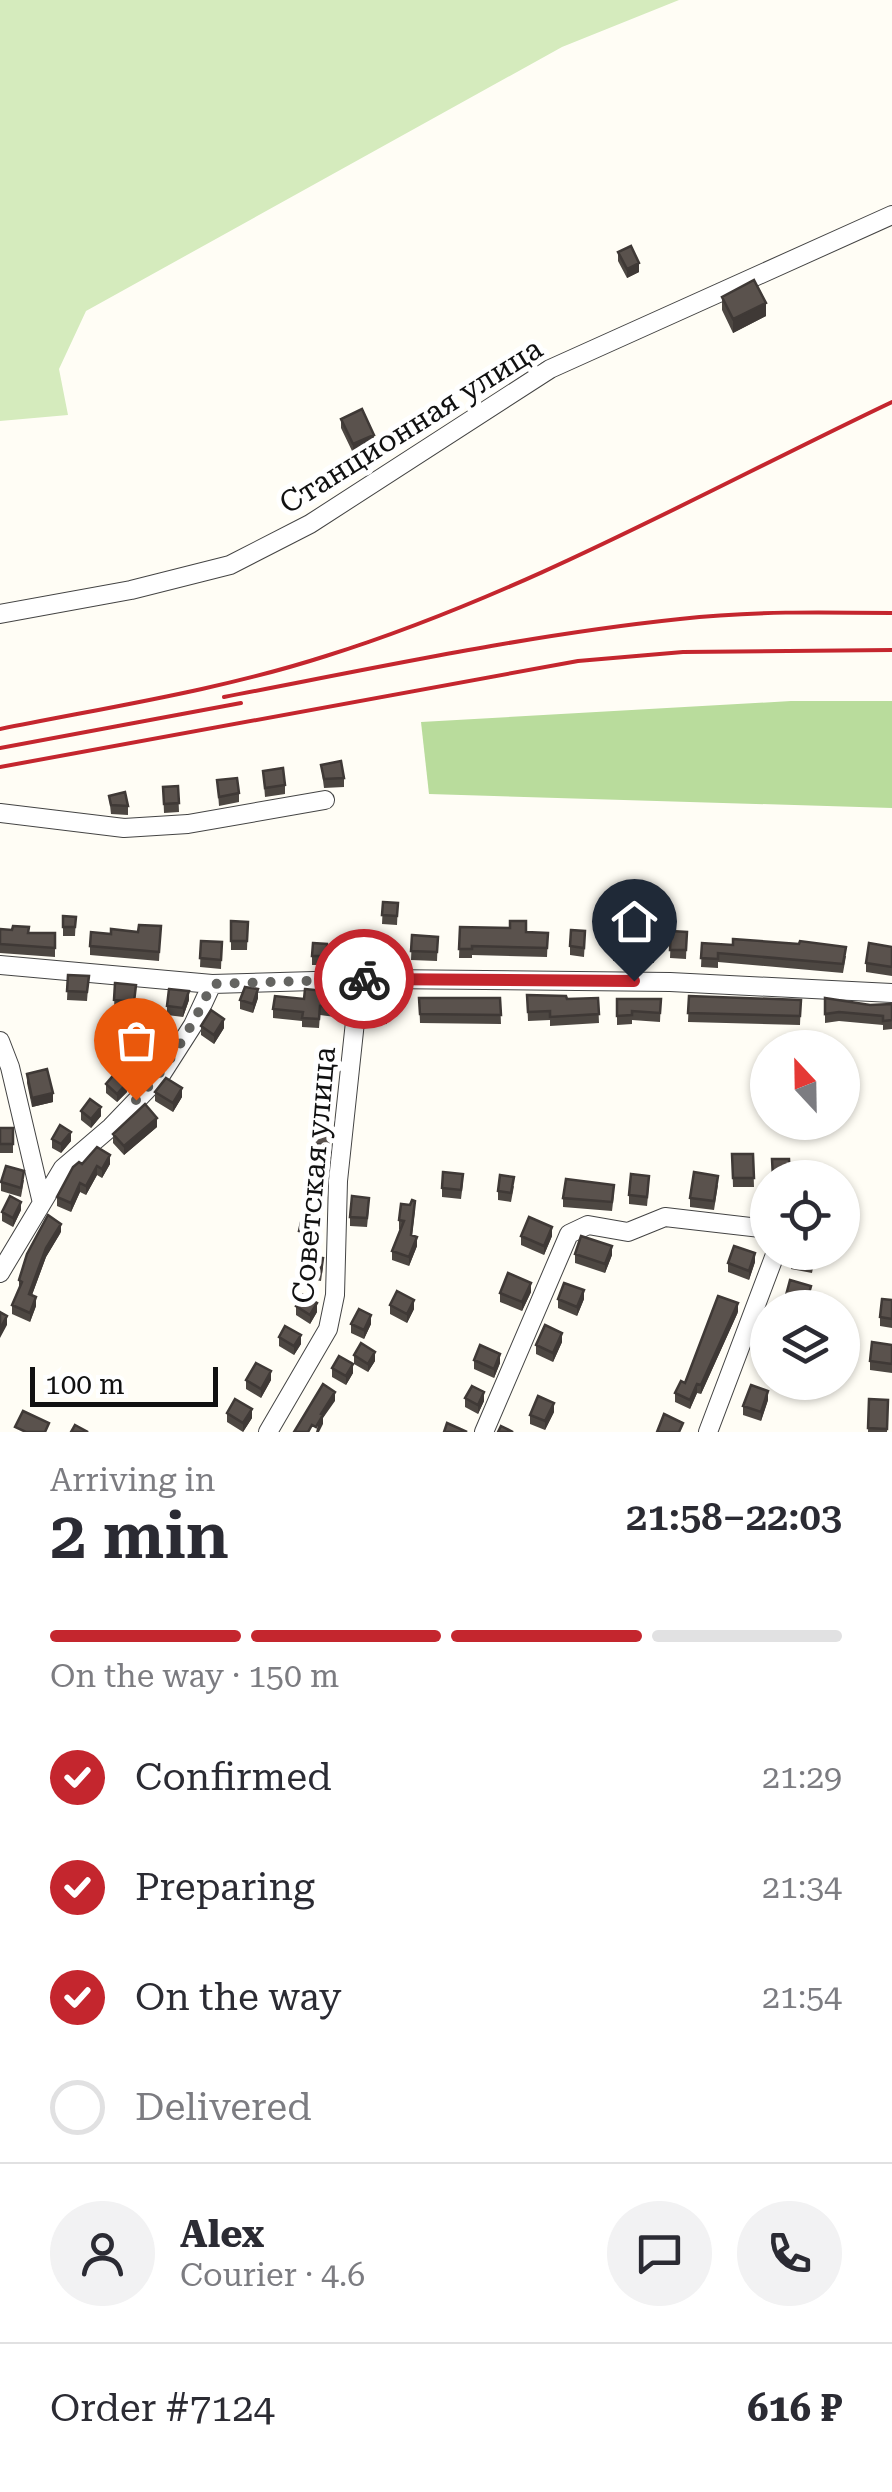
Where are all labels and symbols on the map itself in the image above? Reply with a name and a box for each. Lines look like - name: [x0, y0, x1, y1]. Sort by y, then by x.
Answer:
- street label: Станционная улица: [273, 330, 549, 521]
- pin: [592, 879, 677, 982]
- courier: [314, 929, 414, 1029]
- pin: [94, 998, 179, 1101]
- north arrow: [750, 1030, 860, 1140]
- street label: Советская улица: [285, 1045, 342, 1305]
- scale bar: [30, 1362, 218, 1406]

